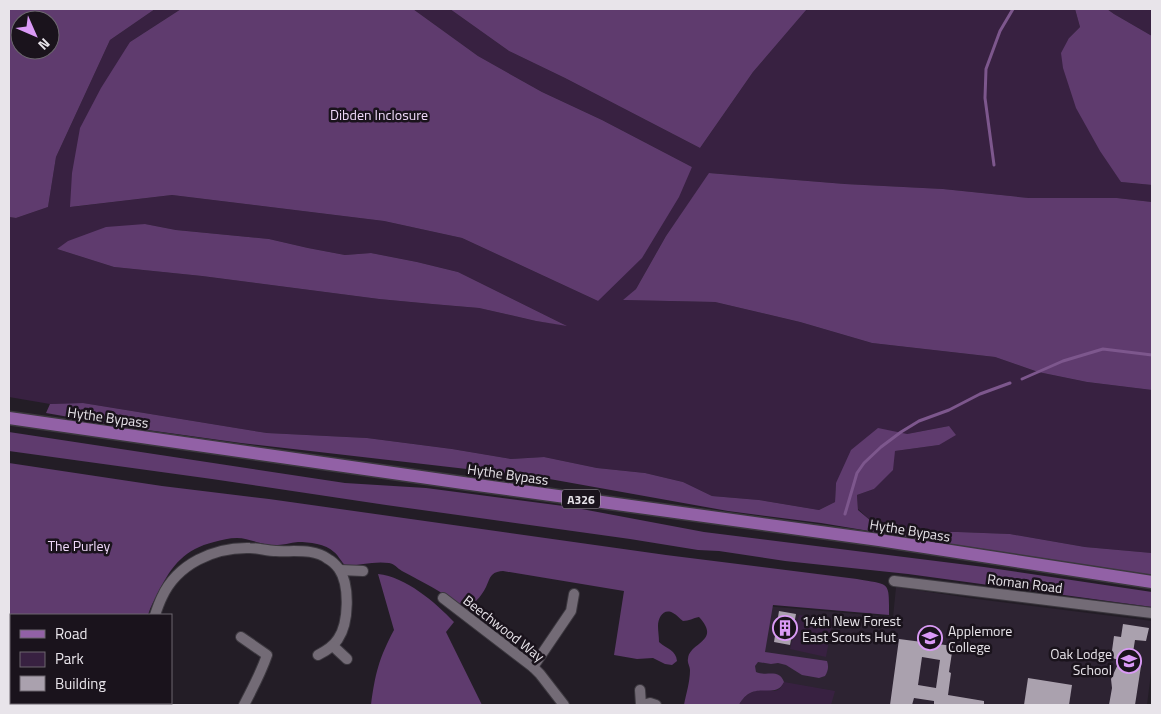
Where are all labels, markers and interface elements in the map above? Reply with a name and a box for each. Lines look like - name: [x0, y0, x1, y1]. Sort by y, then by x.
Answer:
- north arrow: [10, 10, 60, 60]
- text: N: [34, 34, 55, 55]
- park label: Dibden Inclosure: [330, 104, 428, 125]
- street label: Hythe Bypass: [66, 401, 150, 433]
- street label: Hythe Bypass: [466, 458, 550, 490]
- road number: A326: [562, 489, 600, 508]
- street label: Hythe Bypass: [868, 513, 952, 547]
- park label: The Purley: [48, 535, 111, 556]
- street label: Roman Road: [986, 568, 1064, 598]
- street label: Beechwood Way: [459, 590, 549, 667]
- place label: 14th New Forest East Scouts Hut: [802, 610, 901, 647]
- legend: [10, 614, 172, 704]
- building icon: 14th New Forest East Scouts Hut: [772, 615, 798, 641]
- place label: Applemore College: [948, 620, 1012, 657]
- text: Road: [55, 622, 87, 645]
- school or university icon: Applemore College: [917, 625, 943, 651]
- place label: Oak Lodge School: [1050, 643, 1112, 680]
- text: Park: [55, 647, 84, 670]
- school or university icon: Oak Lodge School: [1116, 648, 1142, 674]
- text: Building: [55, 672, 106, 695]

